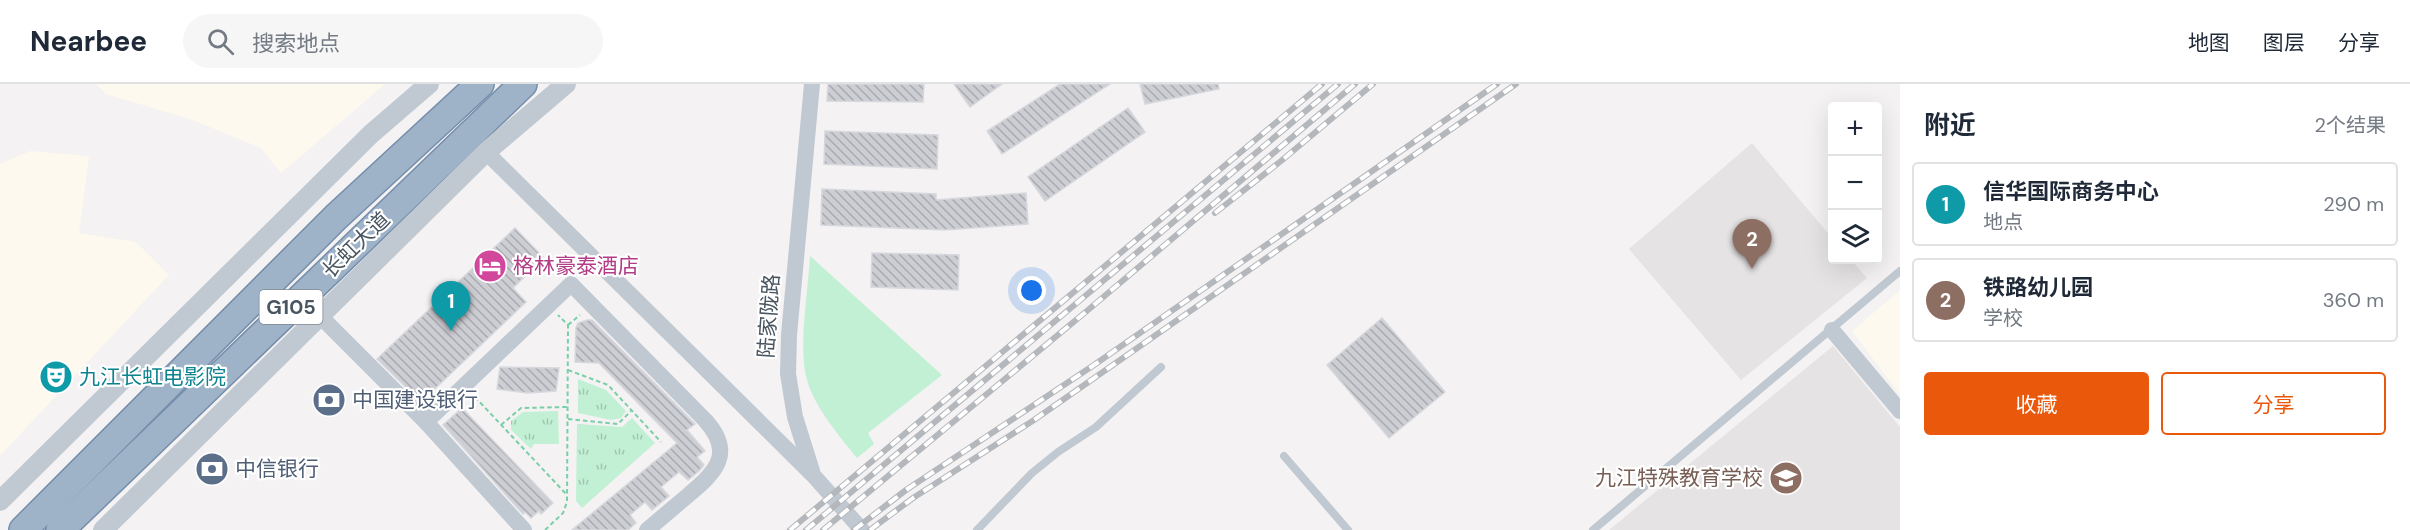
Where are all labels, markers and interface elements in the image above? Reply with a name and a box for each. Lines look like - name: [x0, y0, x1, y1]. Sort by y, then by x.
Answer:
- search box: [183, 14, 603, 68]
- text: Nearbee: [30, 23, 147, 60]
- icon: search: [204, 25, 237, 58]
- text: 搜索地点: [252, 29, 340, 58]
- text: 地图: [2188, 29, 2230, 57]
- text: 图层: [2263, 29, 2305, 57]
- text: 分享: [2338, 29, 2380, 57]
- map controls: [1828, 102, 1882, 264]
- button: +: [1828, 102, 1882, 156]
- text: 附近: [1924, 108, 1976, 142]
- text: 2个结果: [2314, 112, 2386, 138]
- button: −: [1828, 156, 1882, 210]
- text: 信华国际商务中心: [1983, 177, 2159, 206]
- text: 1: [1942, 191, 1949, 217]
- text: 290 m: [2323, 191, 2384, 217]
- street label: 长虹大道: [316, 206, 396, 284]
- text: 地点: [1983, 209, 2023, 235]
- button: layers: [1828, 210, 1882, 264]
- pin: 2: [1732, 220, 1772, 269]
- hotel icon: 格林豪泰酒店: [472, 248, 508, 284]
- place label: 格林豪泰酒店: [513, 252, 639, 280]
- street label: 陆家陇路: [752, 273, 786, 359]
- text: 铁路幼儿园: [1983, 273, 2093, 302]
- your location: [1017, 276, 1046, 305]
- pin: 1: [432, 282, 470, 331]
- text: 2: [1940, 287, 1951, 313]
- text: 360 m: [2323, 287, 2384, 313]
- road number: G105: [260, 290, 322, 324]
- text: 学校: [1983, 305, 2023, 331]
- theatre icon: 九江长虹电影院: [38, 359, 74, 395]
- place label: 九江长虹电影院: [79, 363, 226, 391]
- button: 收藏: [1924, 372, 2149, 435]
- button: 分享: [2161, 372, 2386, 435]
- bank icon: 中国建设银行: [311, 382, 347, 418]
- place label: 中国建设银行: [352, 386, 478, 414]
- bank icon: 中信银行: [194, 451, 230, 487]
- place label: 中信银行: [235, 455, 319, 483]
- school or university icon: 九江特殊教育学校: [1768, 460, 1804, 496]
- place label: 九江特殊教育学校: [1595, 464, 1763, 492]

